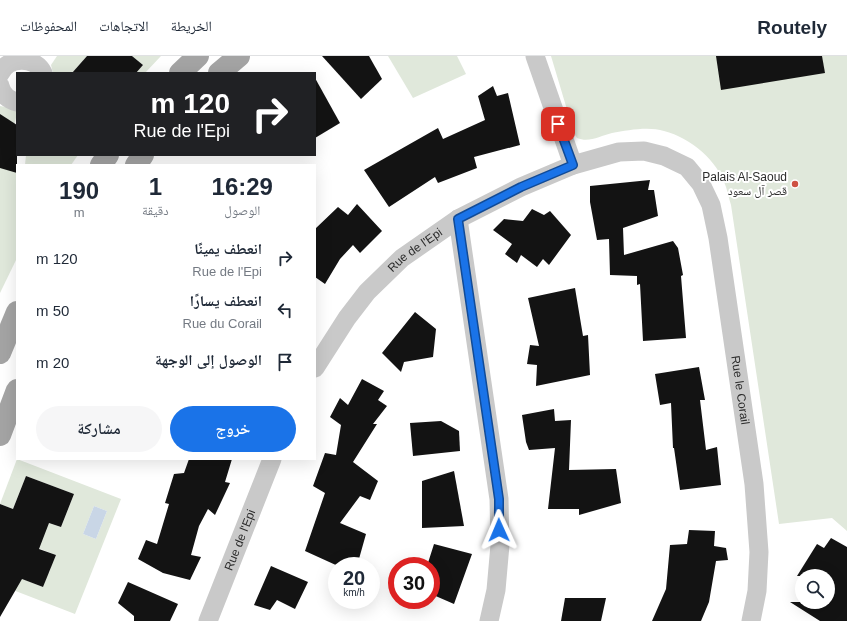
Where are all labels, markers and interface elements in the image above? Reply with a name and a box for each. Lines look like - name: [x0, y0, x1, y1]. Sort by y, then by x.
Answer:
- text: Routely: [757, 17, 827, 38]
- text: المحفوظات: [20, 18, 77, 34]
- text: الاتجاهات: [99, 18, 149, 34]
- text: الخريطة: [171, 18, 212, 34]
- text: 120 m: [151, 88, 230, 119]
- icon: right: [244, 88, 296, 140]
- pin: [541, 107, 575, 141]
- icon: arrive: [547, 113, 569, 135]
- text: Rue de l'Epi: [134, 121, 230, 141]
- place label: Palais Al-Saoud قصر آل سعود: [702, 170, 787, 198]
- text: 1: [149, 173, 162, 200]
- text: 16:29: [212, 173, 273, 200]
- text: 190: [59, 177, 99, 204]
- marker: Palais Al-Saoud قصر آل سعود: [790, 179, 800, 189]
- text: دقيقة: [142, 203, 169, 218]
- text: الوصول: [224, 203, 260, 218]
- text: m: [74, 205, 84, 220]
- street label: Rue de l'Epi: [385, 225, 445, 275]
- text: انعطف يمينًا: [194, 240, 262, 257]
- icon: right: [274, 247, 296, 269]
- text: 120 m: [36, 250, 78, 267]
- text: Rue de l'Epi: [192, 264, 262, 279]
- text: انعطف يسارًا: [190, 292, 262, 309]
- icon: left: [274, 299, 296, 321]
- text: 50 m: [36, 302, 69, 319]
- text: Rue du Corail: [183, 316, 262, 331]
- text: الوصول إلى الوجهة: [155, 351, 262, 368]
- icon: arrive: [274, 351, 296, 373]
- text: 20 m: [36, 354, 69, 371]
- street label: Rue le Corail: [728, 355, 752, 425]
- button: مشاركة: [36, 406, 162, 452]
- button: خروج: [170, 406, 296, 452]
- street label: Rue de l'Epi: [222, 508, 258, 573]
- position arrow: [478, 509, 520, 551]
- speed limit sign: 30: [388, 557, 440, 609]
- text: 20: [343, 567, 365, 589]
- map controls: [795, 569, 835, 609]
- button: search: [795, 569, 835, 609]
- text: km/h: [343, 587, 365, 598]

